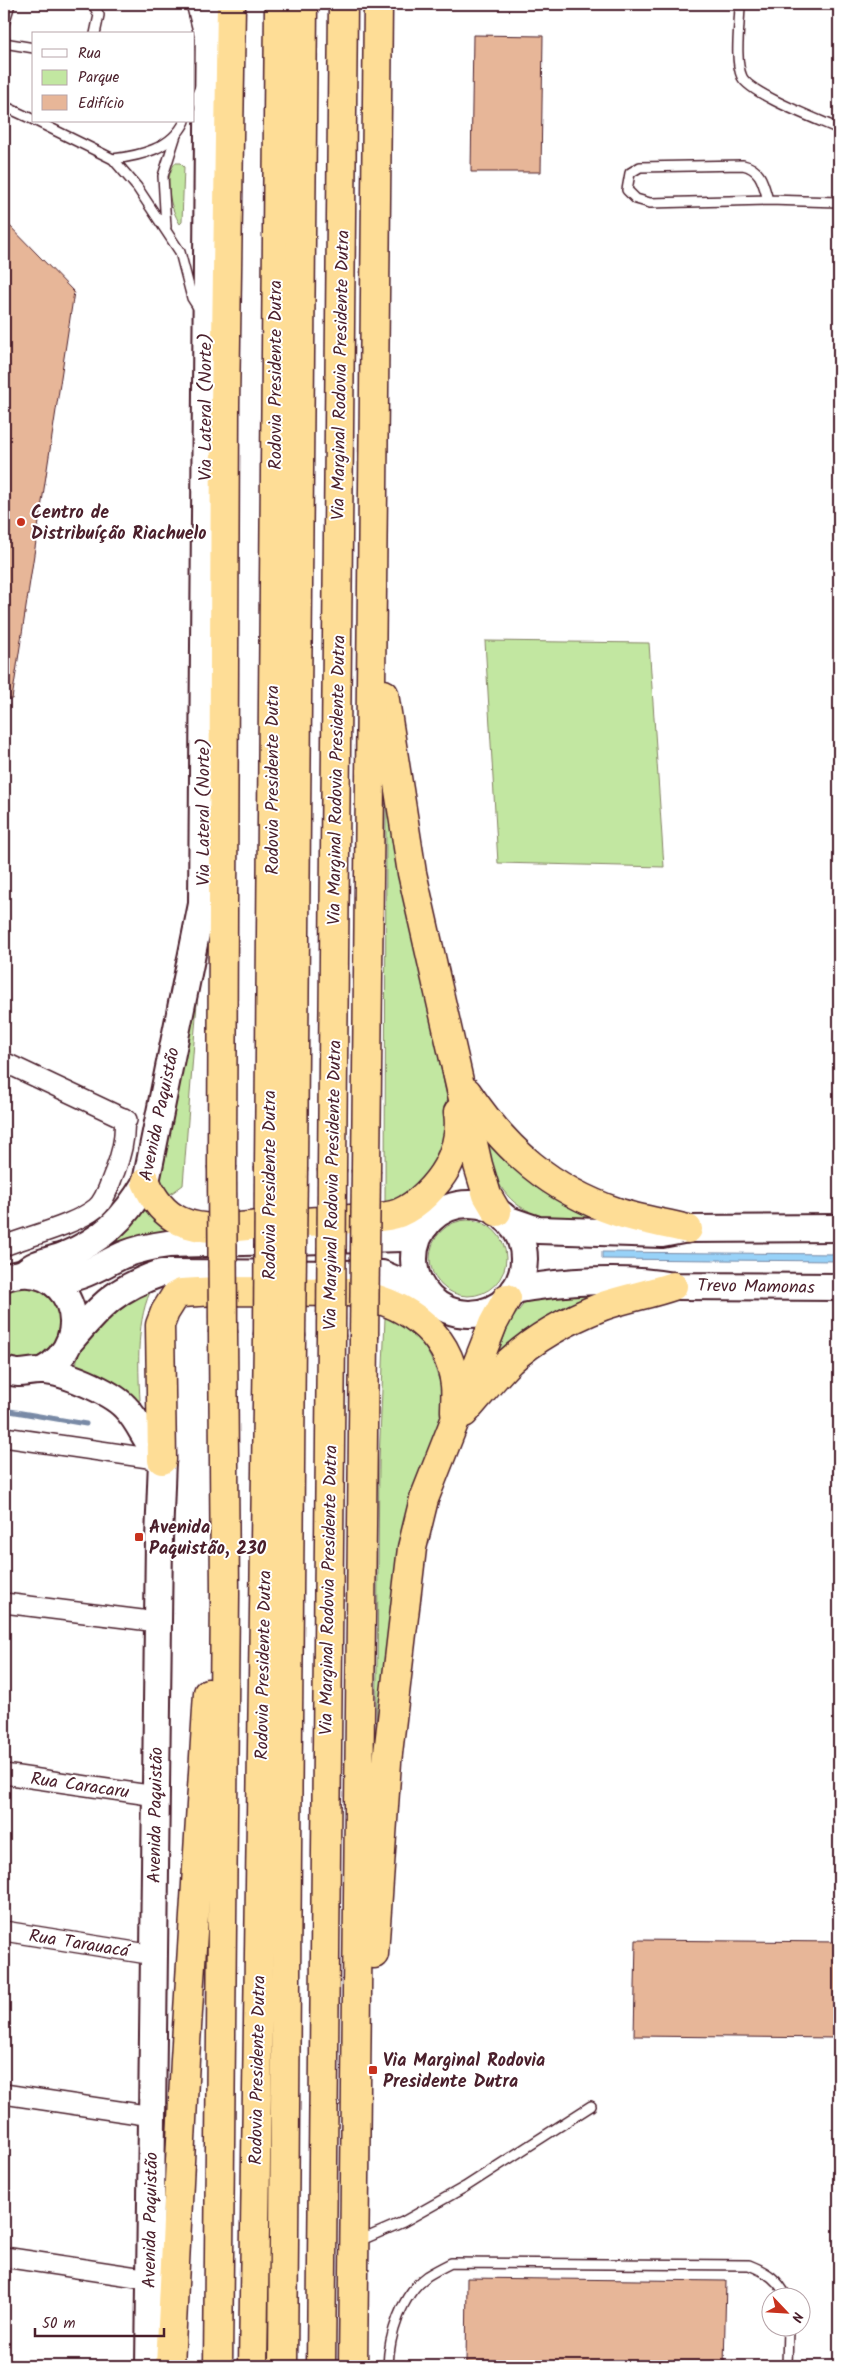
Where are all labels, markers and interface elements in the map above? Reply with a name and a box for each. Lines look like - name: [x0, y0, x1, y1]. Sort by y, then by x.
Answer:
- legend: [32, 32, 195, 122]
- text: Rua: [78, 42, 101, 66]
- text: Parque: [78, 66, 119, 90]
- text: Edifício: [78, 92, 124, 116]
- street label: Via Marginal Rodovia Presidente Dutra: [324, 230, 359, 520]
- street label: Rodovia Presidente Dutra: [262, 280, 291, 470]
- street label: Via Lateral (Norte): [192, 333, 221, 481]
- place label: Centro de Distribuíção Riachuelo: [31, 499, 207, 549]
- marker: Centro de Distribuíção Riachuelo: [15, 516, 27, 528]
- street label: Via Marginal Rodovia Presidente Dutra: [320, 635, 355, 925]
- street label: Rodovia Presidente Dutra: [259, 685, 288, 875]
- street label: Via Lateral (Norte): [190, 738, 219, 886]
- street label: Via Marginal Rodovia Presidente Dutra: [316, 1040, 351, 1330]
- street label: Avenida Paquistão: [132, 1045, 189, 1184]
- street label: Rodovia Presidente Dutra: [256, 1090, 285, 1280]
- street label: Trevo Mamonas: [697, 1272, 815, 1303]
- street label: Via Marginal Rodovia Presidente Dutra: [312, 1445, 347, 1735]
- place label: Avenida Paquistão, 230: [149, 1514, 267, 1564]
- marker: Avenida Paquistão, 230: [133, 1531, 145, 1543]
- street label: Rodovia Presidente Dutra: [248, 1570, 281, 1760]
- street label: Avenida Paquistão: [141, 1747, 172, 1883]
- street label: Rua Caracaru: [28, 1765, 131, 1808]
- street label: Rua Tarauacá: [27, 1922, 132, 1967]
- street label: Rodovia Presidente Dutra: [242, 1975, 275, 2165]
- place label: Via Marginal Rodovia Presidente Dutra: [383, 2047, 545, 2097]
- marker: Via Marginal Rodovia Presidente Dutra: [367, 2064, 379, 2076]
- street label: Avenida Paquistão: [136, 2152, 167, 2288]
- north arrow: [760, 2288, 810, 2338]
- scale bar: [35, 2305, 164, 2337]
- text: N: [785, 2308, 809, 2326]
- text: 50 m: [42, 2312, 76, 2336]

